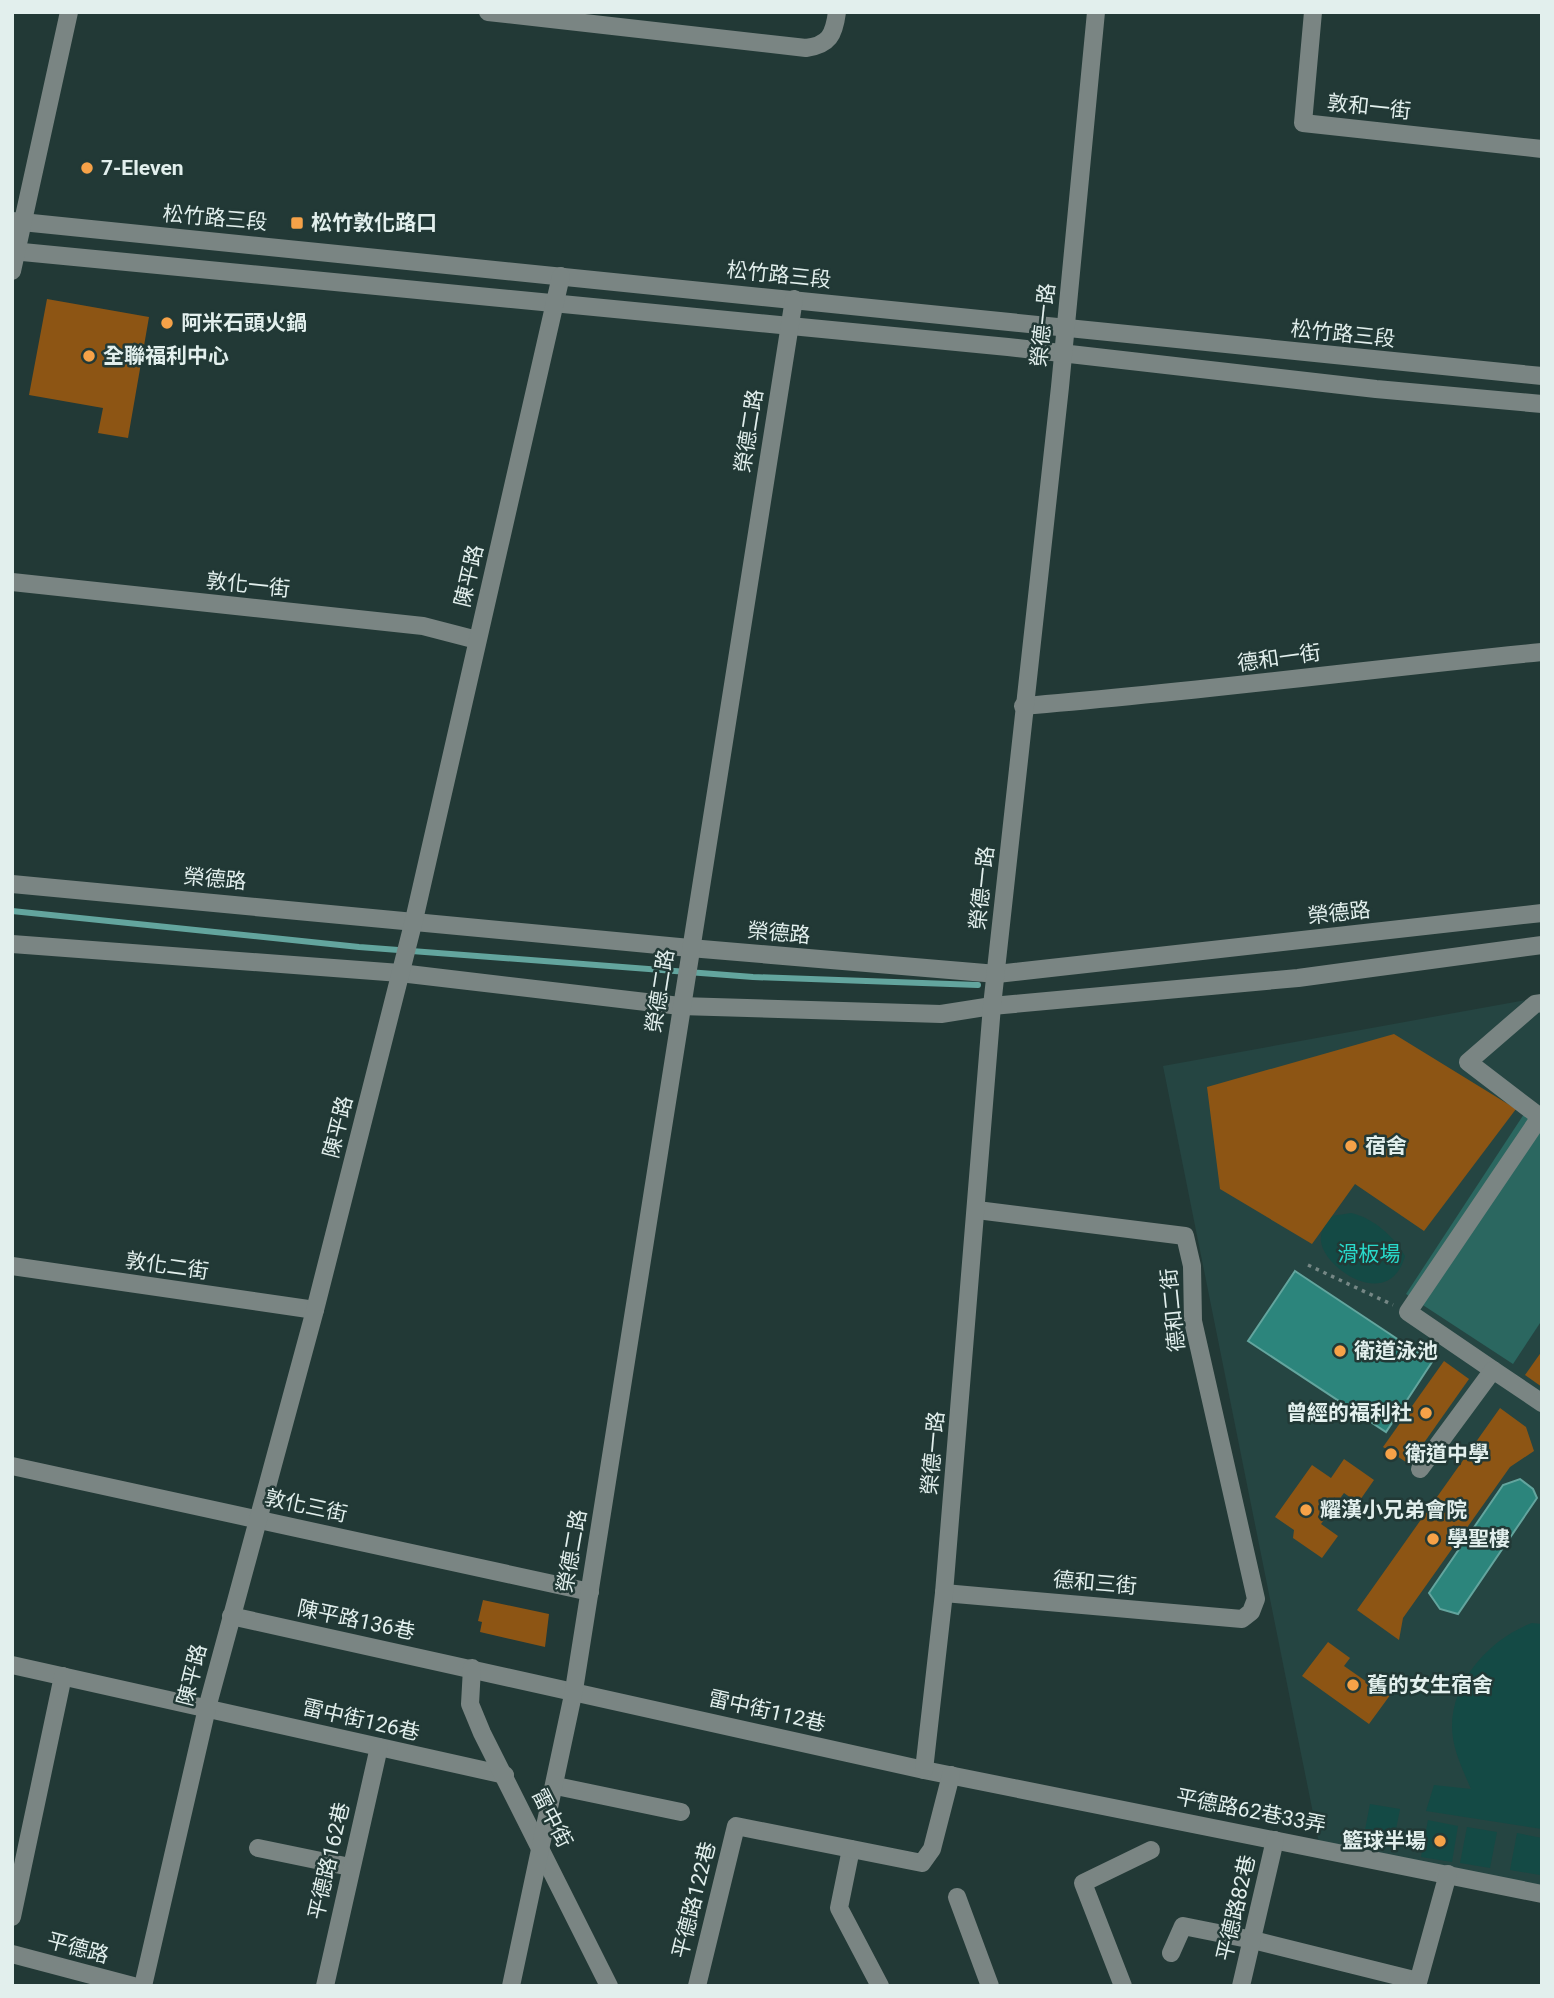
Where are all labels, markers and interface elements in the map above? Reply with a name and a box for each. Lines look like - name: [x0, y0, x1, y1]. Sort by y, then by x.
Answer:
- street label: 敦和一街: [1326, 91, 1412, 123]
- place label: 7-Eleven: [101, 156, 184, 180]
- marker: 7-Eleven: [79, 160, 95, 176]
- street label: 松竹路三段: [162, 201, 268, 235]
- place label: 松竹敦化路口: [311, 211, 437, 235]
- marker: 松竹敦化路口: [289, 215, 305, 231]
- street label: 松竹路三段: [726, 258, 832, 292]
- street label: 榮德一路: [1027, 282, 1059, 368]
- place label: 阿米石頭火鍋: [181, 311, 307, 335]
- marker: 阿米石頭火鍋: [159, 315, 175, 331]
- street label: 松竹路三段: [1290, 317, 1396, 351]
- place label: 全聯福利中心: [103, 344, 229, 368]
- marker: 全聯福利中心: [81, 348, 97, 364]
- street label: 榮德二路: [731, 388, 767, 474]
- street label: 陳平路: [450, 543, 488, 609]
- street label: 敦化一街: [205, 569, 291, 601]
- street label: 德和一街: [1236, 640, 1322, 676]
- street label: 榮德一路: [966, 845, 998, 931]
- street label: 榮德路: [183, 864, 247, 894]
- street label: 榮德路: [1306, 898, 1372, 928]
- street label: 榮德路: [747, 918, 811, 948]
- street label: 榮德二路: [642, 948, 678, 1034]
- street label: 陳平路: [319, 1094, 357, 1160]
- place label: 宿舍: [1365, 1134, 1407, 1158]
- marker: 宿舍: [1343, 1138, 1359, 1154]
- park label: 滑板場: [1338, 1242, 1401, 1266]
- street label: 敦化二街: [124, 1248, 210, 1284]
- street label: 德和二街: [1157, 1267, 1189, 1353]
- place label: 衛道泳池: [1354, 1339, 1438, 1363]
- marker: 衛道泳池: [1332, 1343, 1348, 1359]
- place label: 曾經的福利社: [1286, 1401, 1412, 1425]
- marker: 曾經的福利社: [1418, 1405, 1434, 1421]
- street label: 榮德一路: [917, 1410, 949, 1496]
- place label: 衛道中學: [1405, 1442, 1489, 1466]
- marker: 衛道中學: [1383, 1446, 1399, 1462]
- street label: 敦化三街: [262, 1486, 350, 1526]
- place label: 耀漢小兄弟會院: [1320, 1498, 1467, 1522]
- marker: 耀漢小兄弟會院: [1298, 1502, 1314, 1518]
- street label: 榮德二路: [553, 1508, 591, 1594]
- place label: 學聖樓: [1447, 1527, 1510, 1551]
- marker: 學聖樓: [1425, 1531, 1441, 1547]
- street label: 德和三街: [1052, 1567, 1138, 1599]
- street label: 陳平路136巷: [295, 1596, 417, 1644]
- street label: 陳平路: [173, 1642, 211, 1708]
- place label: 舊的女生宿舍: [1367, 1673, 1493, 1697]
- marker: 舊的女生宿舍: [1345, 1677, 1361, 1693]
- street label: 雷中街112巷: [706, 1686, 828, 1736]
- street label: 雷中街126巷: [300, 1695, 422, 1745]
- street label: 雷中街: [527, 1784, 577, 1852]
- street label: 平德路62巷33弄: [1174, 1785, 1328, 1837]
- street label: 平德路162巷: [304, 1800, 354, 1922]
- place label: 籃球半場: [1342, 1829, 1426, 1853]
- marker: 籃球半場: [1432, 1833, 1448, 1849]
- street label: 平德路122巷: [668, 1839, 720, 1961]
- street label: 平德路82巷: [1212, 1853, 1260, 1963]
- street label: 平德路: [44, 1928, 112, 1968]

